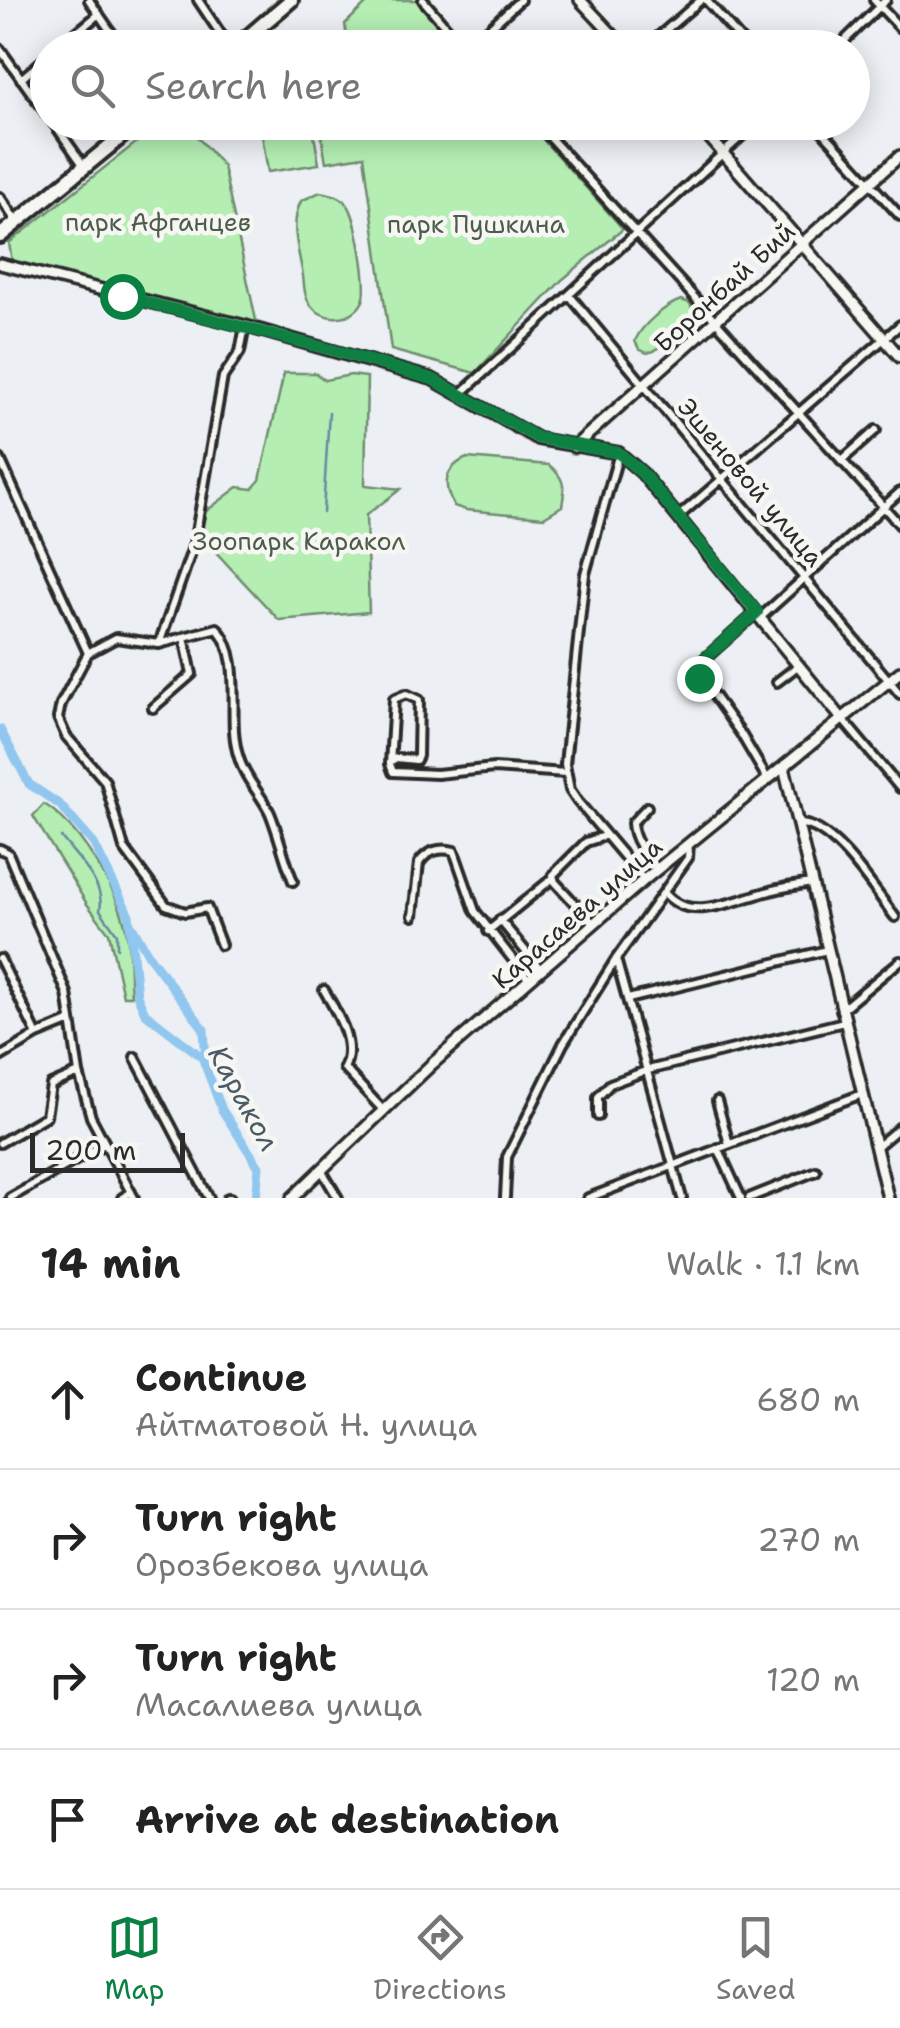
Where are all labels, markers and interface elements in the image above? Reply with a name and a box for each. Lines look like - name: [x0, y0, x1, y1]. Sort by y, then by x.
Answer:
- search box: [30, 30, 870, 140]
- icon: search: [65, 58, 120, 113]
- text: Search here: [145, 60, 362, 111]
- park label: парк Афганцев: [65, 205, 251, 239]
- park label: парк Пушкина: [387, 207, 565, 241]
- street label: Боронбай Бий: [646, 214, 802, 360]
- route start: [100, 274, 146, 320]
- street label: Эшеновой улица: [670, 391, 832, 574]
- park label: Зоопарк Каракол: [193, 524, 406, 558]
- route end: [677, 656, 723, 702]
- street label: Карасаева улица: [485, 829, 670, 996]
- water label: Каракол: [199, 1038, 289, 1158]
- scale bar: [30, 1128, 185, 1172]
- text: 200 m: [45, 1131, 136, 1169]
- text: 14 min: [40, 1235, 181, 1291]
- text: Walk · 1.1 km: [666, 1242, 860, 1285]
- text: Continue: [135, 1352, 307, 1403]
- icon: ahead: [40, 1372, 95, 1427]
- text: 680 m: [756, 1378, 860, 1421]
- text: Айтматовой Н. улица: [135, 1403, 477, 1446]
- text: Turn right: [135, 1492, 337, 1543]
- icon: right: [40, 1512, 95, 1567]
- text: 270 m: [757, 1518, 860, 1561]
- text: Орозбекова улица: [135, 1543, 429, 1586]
- text: Turn right: [135, 1632, 337, 1683]
- icon: right: [40, 1652, 95, 1707]
- text: 120 m: [766, 1658, 860, 1701]
- text: Масалиева улица: [135, 1683, 422, 1726]
- icon: arrive: [40, 1792, 95, 1847]
- text: Arrive at destination: [135, 1794, 559, 1845]
- tab: Map: [105, 1910, 164, 2008]
- tab: Directions: [373, 1910, 507, 2008]
- tab: Saved: [716, 1910, 795, 2008]

